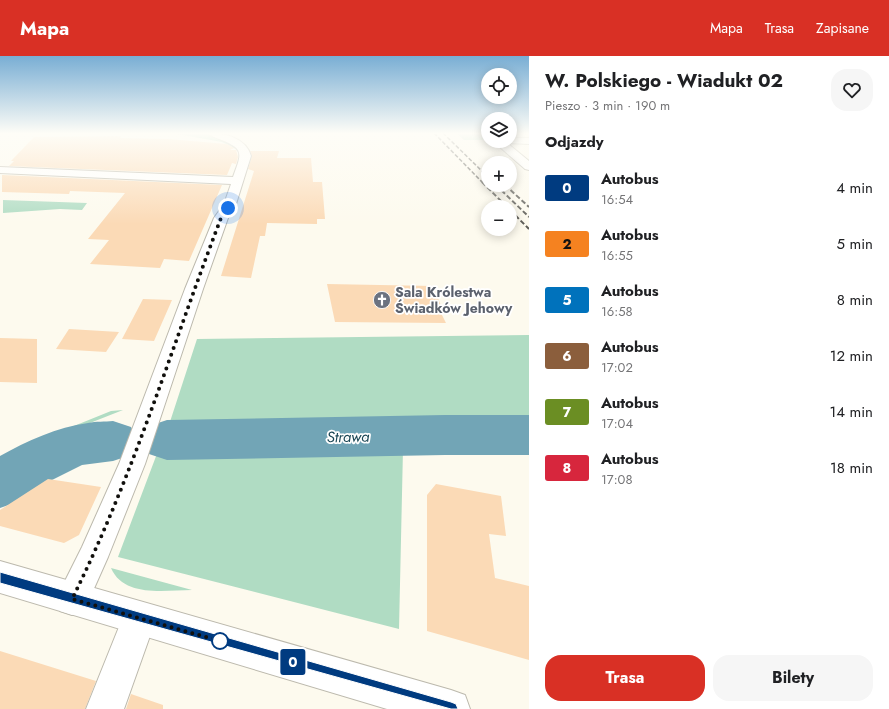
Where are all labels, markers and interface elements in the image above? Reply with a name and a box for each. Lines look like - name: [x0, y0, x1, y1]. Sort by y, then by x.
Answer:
- text: Mapa: [20, 15, 69, 42]
- text: Mapa: [710, 18, 743, 38]
- text: Trasa: [765, 18, 794, 38]
- text: Zapisane: [816, 18, 869, 38]
- text: W. Polskiego - Wiadukt 02: [545, 67, 783, 94]
- map controls: [481, 68, 517, 236]
- button: locate: [481, 68, 517, 104]
- button: heart: [831, 69, 873, 111]
- text: Pieszo · 3 min · 190 m: [545, 96, 670, 115]
- button: layers: [481, 112, 517, 148]
- text: Odjazdy: [545, 131, 604, 153]
- button: +: [481, 156, 517, 192]
- text: Autobus: [601, 168, 659, 190]
- text: 4 min: [836, 177, 873, 199]
- text: 0: [562, 178, 572, 198]
- text: 16:54: [601, 190, 633, 209]
- your location: [218, 198, 238, 218]
- button: −: [481, 200, 517, 236]
- text: Autobus: [601, 224, 659, 246]
- text: 5 min: [837, 233, 873, 255]
- text: 2: [562, 234, 572, 254]
- text: 16:55: [601, 246, 633, 265]
- text: Autobus: [601, 280, 659, 302]
- place label: Sala Królestwa Świadków Jehowy: [395, 282, 513, 318]
- text: 8 min: [837, 289, 873, 311]
- church icon: Sala Królestwa Świadków Jehowy: [372, 290, 392, 310]
- text: 5: [562, 290, 572, 310]
- text: 16:58: [601, 302, 633, 321]
- text: Autobus: [601, 336, 659, 358]
- text: 12 min: [830, 345, 873, 367]
- text: 6: [562, 346, 572, 366]
- text: 17:02: [601, 358, 633, 377]
- text: Autobus: [601, 392, 659, 414]
- text: 14 min: [830, 401, 873, 423]
- text: 7: [563, 402, 571, 422]
- text: 17:04: [601, 414, 633, 433]
- water label: Strawa: [326, 426, 370, 448]
- text: Autobus: [601, 448, 659, 470]
- text: 18 min: [830, 457, 873, 479]
- text: 8: [563, 458, 571, 478]
- text: 17:08: [601, 470, 632, 489]
- unlabelled marker: [211, 632, 229, 650]
- line badge: 0: [280, 649, 306, 675]
- text: 0: [288, 652, 298, 672]
- button: Trasa: [545, 655, 705, 701]
- button: Bilety: [713, 655, 873, 701]

